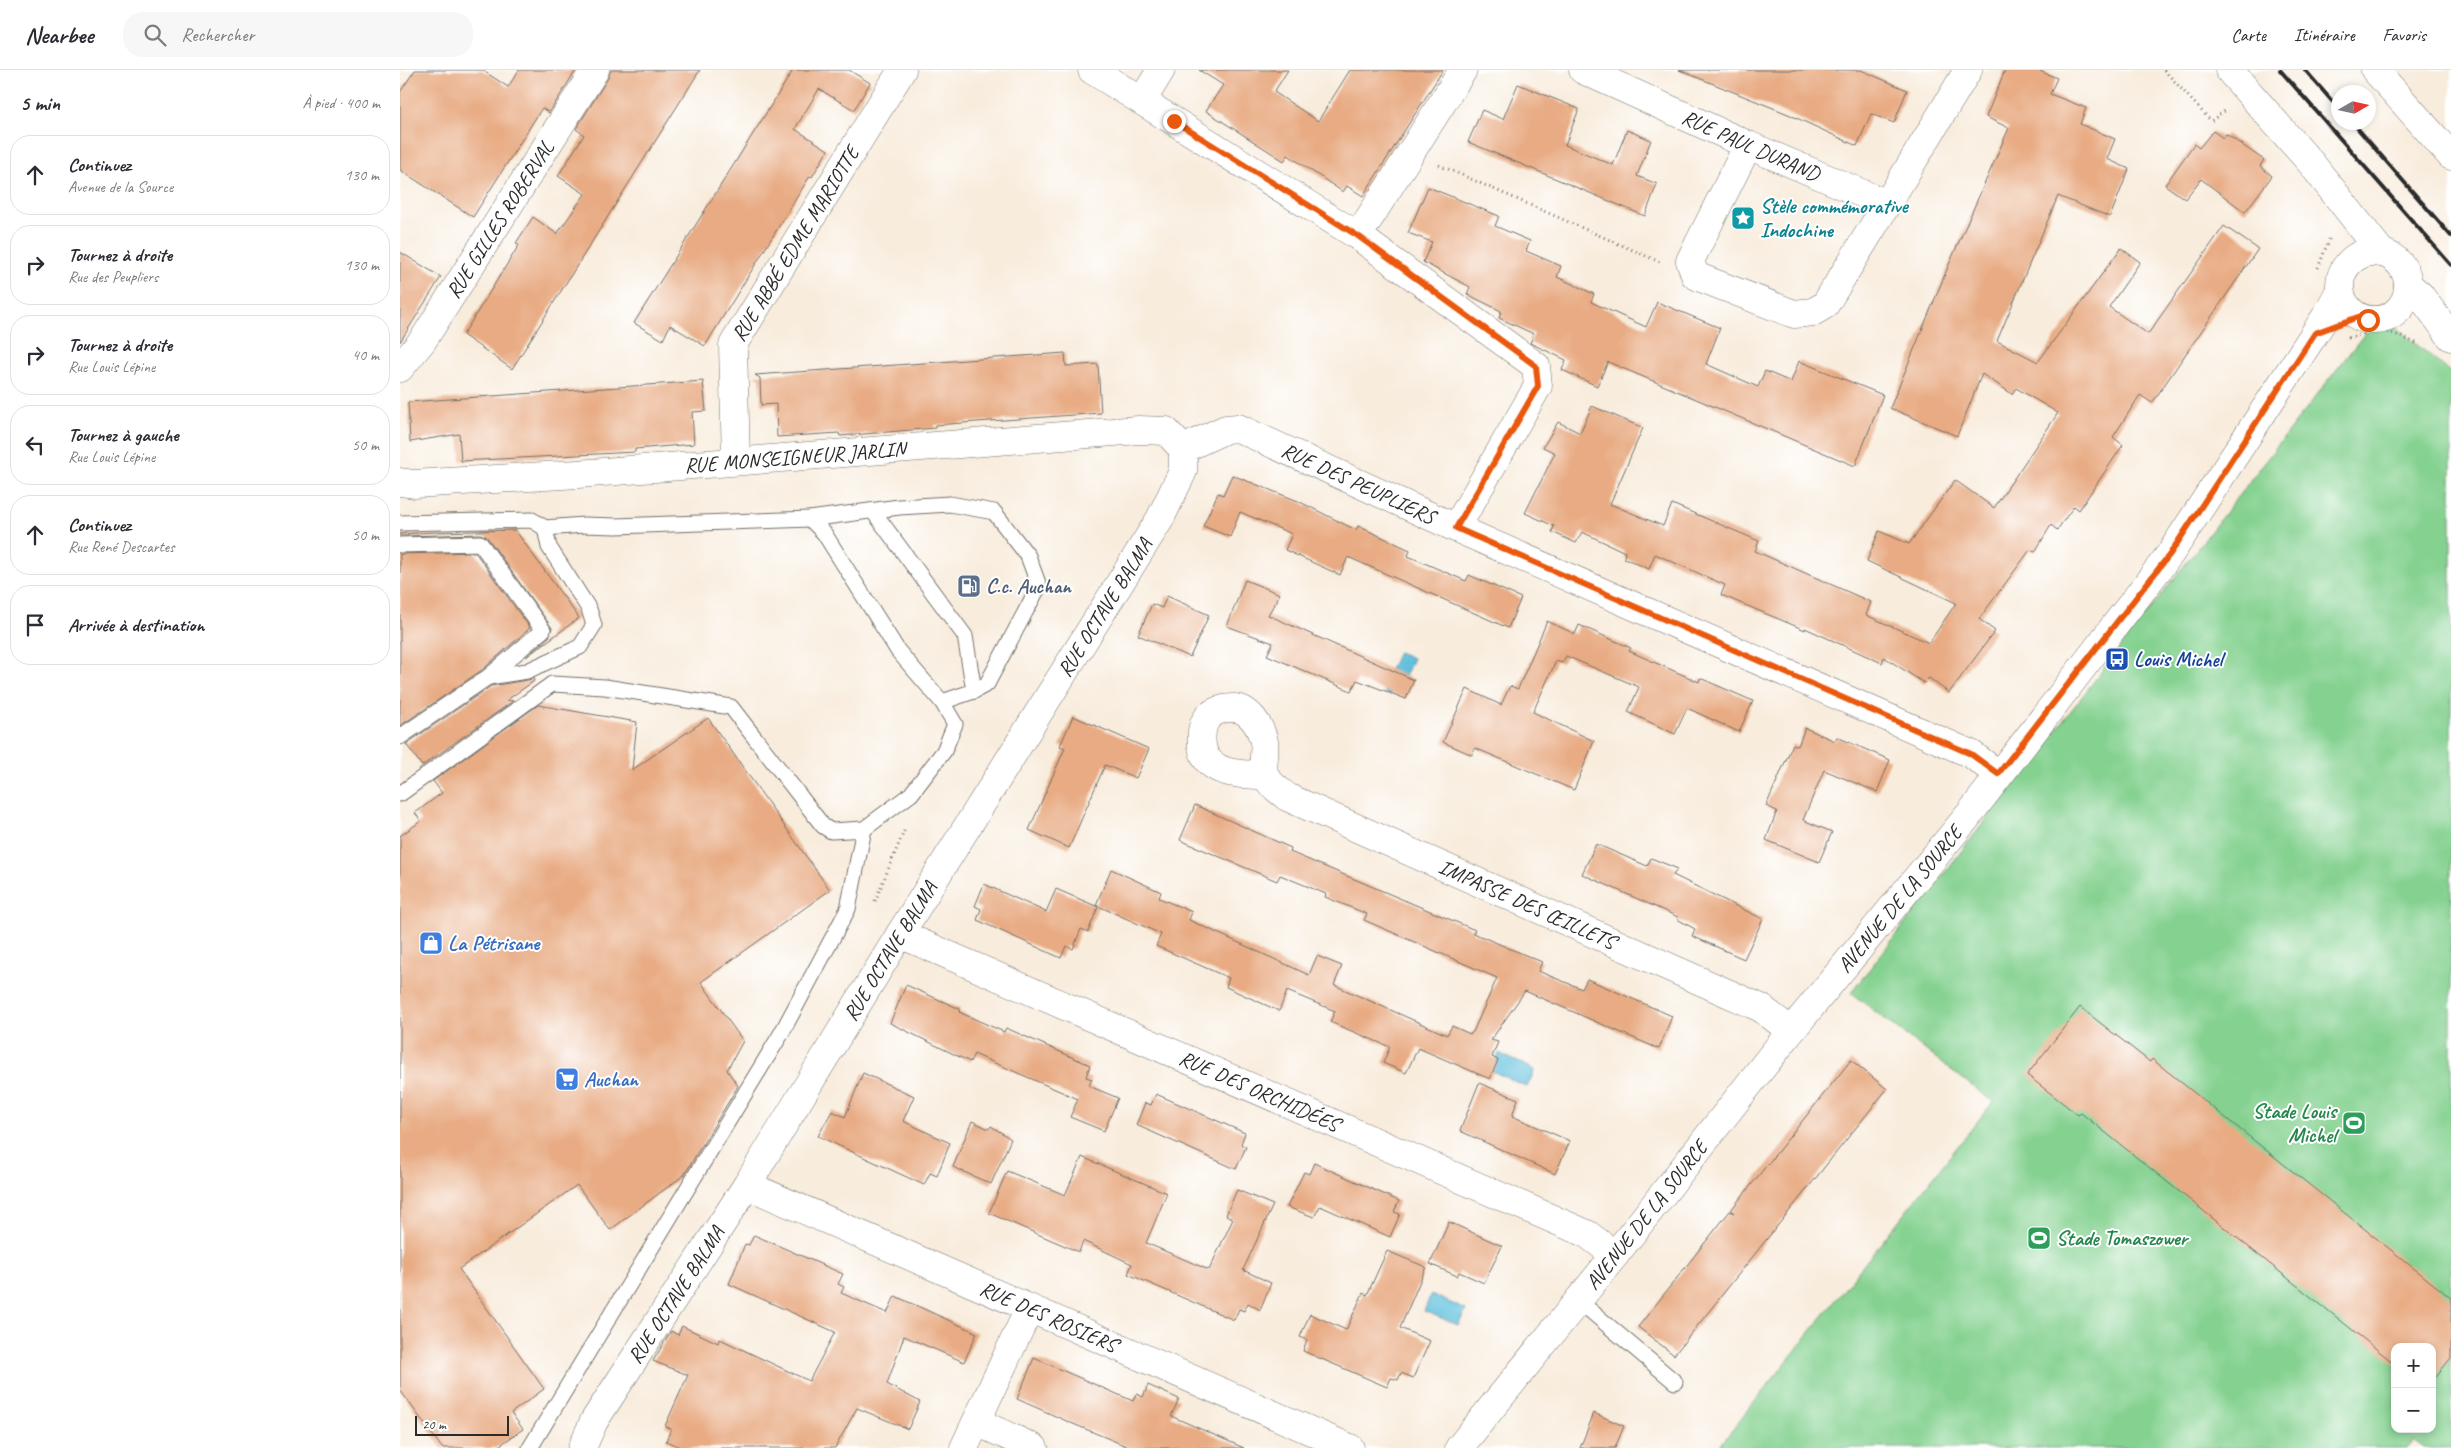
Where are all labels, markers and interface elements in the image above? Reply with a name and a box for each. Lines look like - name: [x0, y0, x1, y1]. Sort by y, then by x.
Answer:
- search box: [123, 12, 473, 57]
- text: Nearbee: [25, 20, 93, 50]
- icon: search: [141, 21, 169, 49]
- text: Rechercher: [181, 23, 254, 47]
- text: Carte: [2231, 24, 2266, 46]
- text: Itinéraire: [2294, 24, 2355, 46]
- text: Favoris: [2383, 24, 2426, 46]
- north arrow: [2331, 85, 2376, 130]
- text: 5 min: [20, 90, 60, 116]
- text: À pied · 400 m: [302, 93, 380, 113]
- street label: RUE PAUL DURAND: [1678, 104, 1825, 188]
- route end: [1163, 110, 1186, 133]
- street label: RUE GILLES ROBERVAL: [440, 135, 560, 303]
- street label: RUE ABBÉ EDME MARIOTTE: [726, 139, 866, 346]
- text: Continuez: [68, 153, 131, 177]
- icon: ahead: [21, 161, 49, 189]
- text: 130 m: [345, 165, 379, 185]
- text: Avenue de la Source: [68, 177, 173, 197]
- place label: Stèle commémorative Indochine: [1760, 193, 1909, 243]
- place icon: Stèle commémorative Indochine: [1730, 205, 1756, 231]
- text: Tournez à droite: [68, 243, 172, 267]
- icon: right: [21, 251, 49, 279]
- text: 130 m: [345, 255, 379, 275]
- text: Rue des Peupliers: [68, 267, 158, 287]
- route start: [2357, 309, 2380, 332]
- text: Tournez à droite: [68, 333, 172, 357]
- icon: right: [21, 341, 49, 369]
- text: 40 m: [352, 345, 379, 365]
- text: Rue Louis Lépine: [68, 357, 155, 377]
- text: Tournez à gauche: [68, 423, 179, 447]
- icon: left: [21, 431, 49, 459]
- text: 50 m: [352, 435, 379, 455]
- street label: RUE MONSEIGNEUR JARLIN: [683, 435, 909, 479]
- street label: RUE DES PEUPLIERS: [1278, 437, 1442, 531]
- text: Rue Louis Lépine: [68, 447, 155, 467]
- text: Continuez: [68, 513, 131, 537]
- icon: ahead: [21, 521, 49, 549]
- text: 50 m: [352, 525, 379, 545]
- street label: RUE OCTAVE BALMA: [1051, 532, 1158, 682]
- text: Rue René Descartes: [68, 537, 174, 557]
- fuel station icon: C.c. Auchan: [956, 573, 982, 599]
- place label: C.c. Auchan: [986, 573, 1072, 599]
- icon: arrive: [21, 611, 49, 639]
- text: Arrivée à destination: [68, 613, 204, 637]
- bus stop icon: Louis Michel: [2104, 646, 2130, 672]
- place label: Louis Michel: [2134, 646, 2227, 672]
- street label: AVENUE DE LA SOURCE: [1832, 818, 1969, 978]
- street label: IMPASSE DES ŒILLETS: [1435, 853, 1623, 956]
- street label: RUE OCTAVE BALMA: [837, 875, 943, 1025]
- shop icon: La Pétrisane: [418, 930, 444, 956]
- place label: La Pétrisane: [448, 930, 541, 956]
- street label: RUE DES ORCHIDÉES: [1175, 1045, 1347, 1139]
- supermarket icon: Auchan: [554, 1066, 580, 1092]
- place label: Auchan: [584, 1066, 639, 1092]
- place label: Stade Louis Michel: [2253, 1098, 2340, 1148]
- sports icon: Stade Louis Michel: [2341, 1110, 2367, 1136]
- street label: AVENUE DE LA SOURCE: [1579, 1133, 1715, 1295]
- street label: RUE OCTAVE BALMA: [622, 1220, 731, 1368]
- sports icon: Stade Tomaszower: [2026, 1225, 2052, 1251]
- place label: Stade Tomaszower: [2056, 1225, 2190, 1251]
- street label: RUE DES ROSIERS: [976, 1275, 1125, 1359]
- map controls: [2391, 1343, 2436, 1433]
- button: +: [2391, 1343, 2436, 1388]
- button: −: [2391, 1388, 2436, 1433]
- scale bar: [415, 1413, 509, 1436]
- text: 20 m: [422, 1416, 446, 1433]

